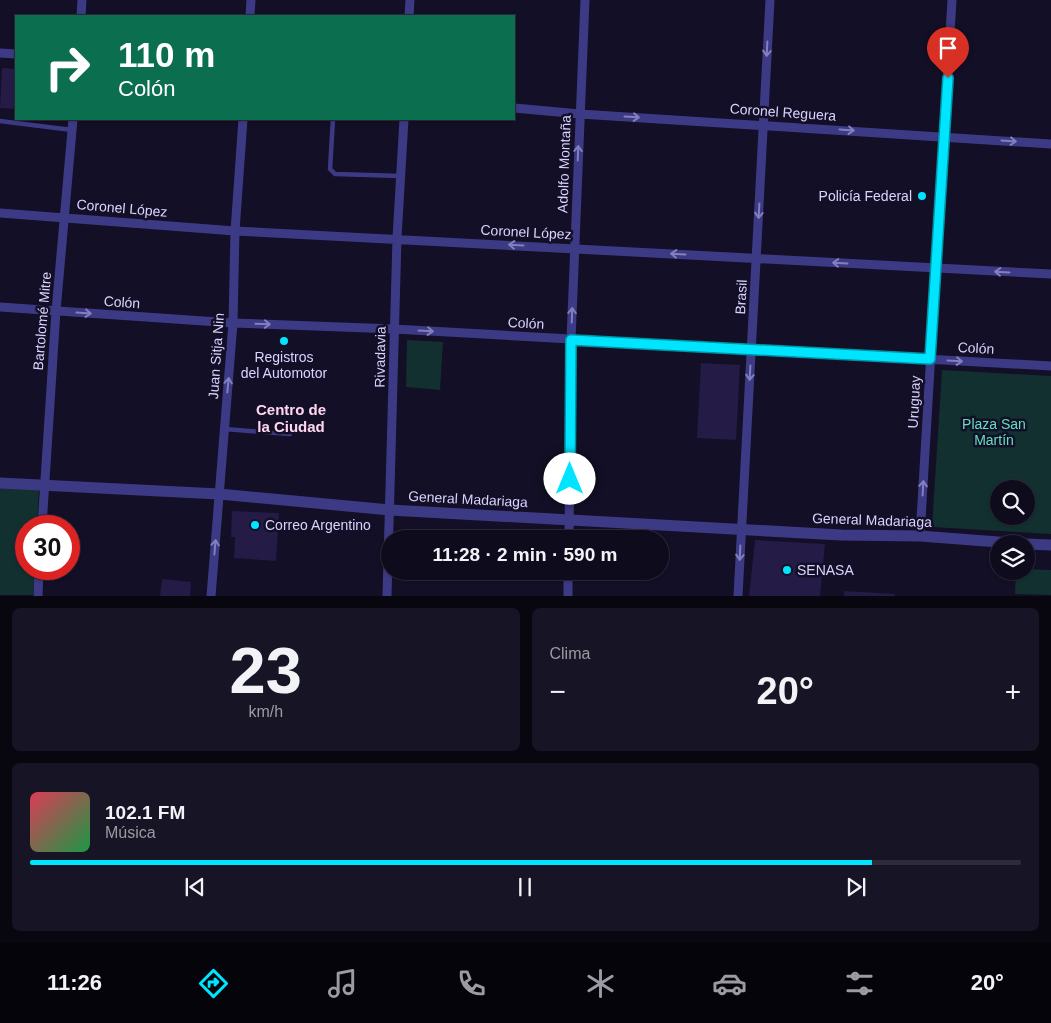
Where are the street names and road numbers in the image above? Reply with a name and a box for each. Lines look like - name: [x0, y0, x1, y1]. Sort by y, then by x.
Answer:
- street label: Coronel Reguera: [729, 100, 837, 124]
- street label: Adolfo Montaña: [554, 115, 574, 213]
- street label: Coronel López: [76, 196, 168, 220]
- street label: Coronel López: [480, 222, 572, 242]
- street label: Bartolomé Mitre: [30, 271, 54, 371]
- street label: Brasil: [732, 279, 750, 315]
- street label: Colón: [103, 293, 141, 311]
- street label: Juan Sitja Nin: [205, 312, 227, 400]
- street label: Colón: [507, 314, 545, 332]
- street label: Rivadavia: [371, 326, 389, 388]
- street label: Colón: [957, 339, 995, 357]
- street label: Uruguay: [905, 375, 923, 429]
- street label: General Madariaga: [408, 488, 528, 510]
- street label: General Madariaga: [812, 510, 932, 530]

